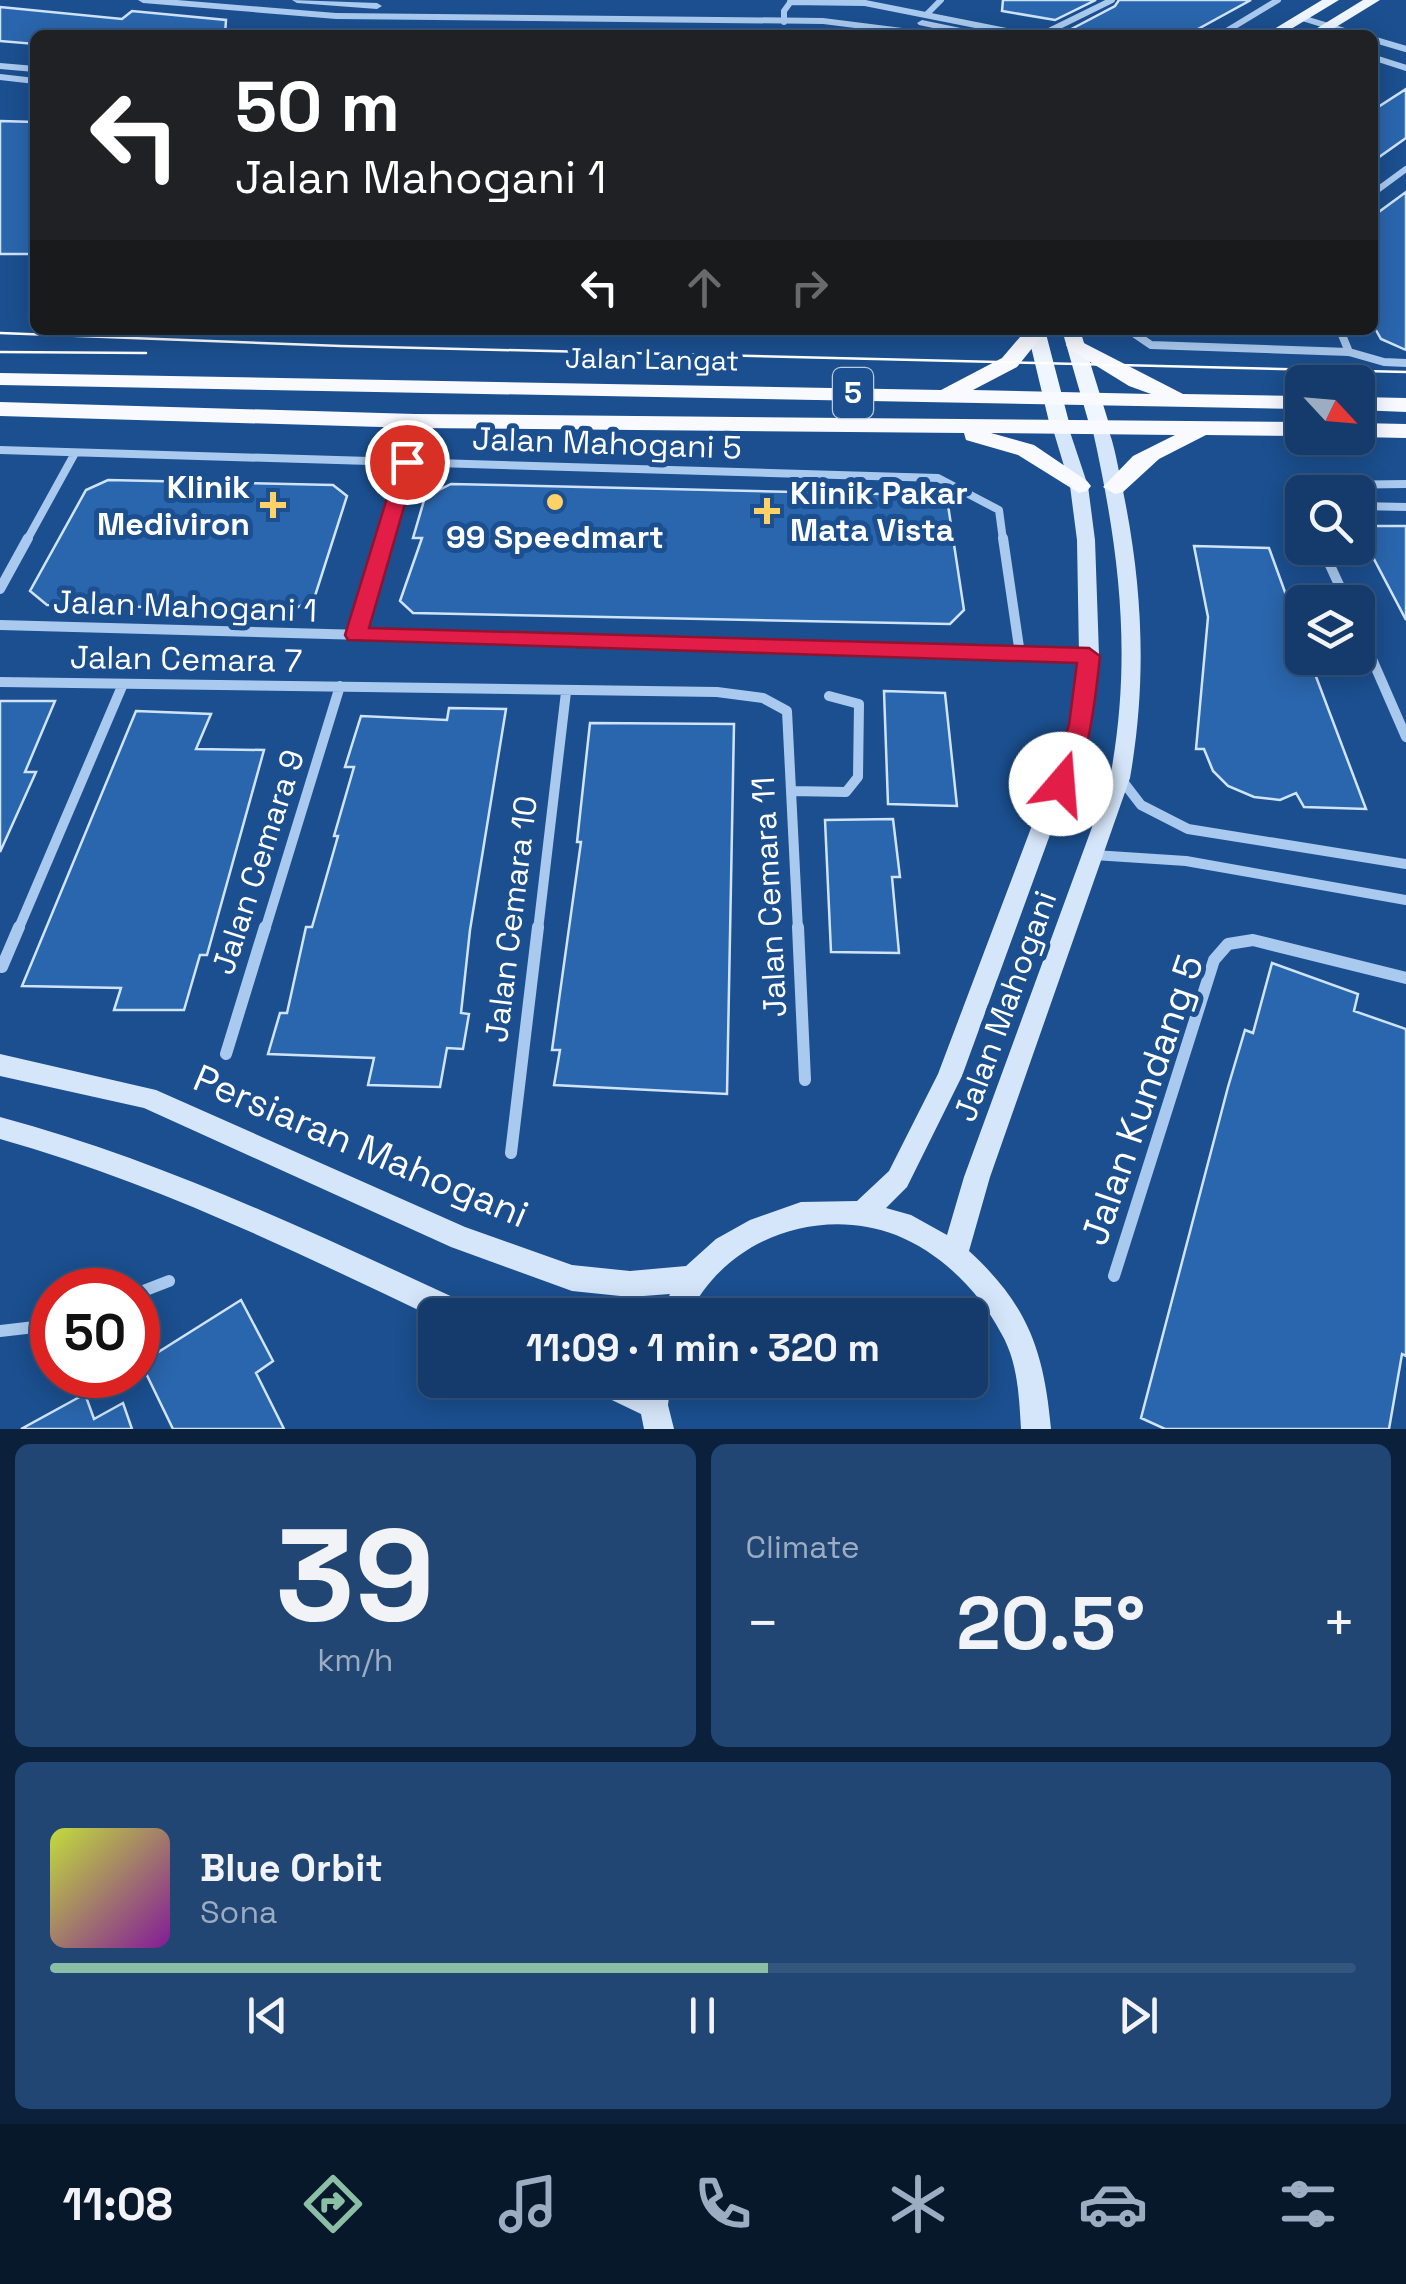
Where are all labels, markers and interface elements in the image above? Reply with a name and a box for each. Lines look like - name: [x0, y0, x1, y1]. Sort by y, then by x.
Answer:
- text: 50 m: [235, 62, 400, 151]
- icon: left: [70, 70, 200, 200]
- text: Jalan Mahogani 1: [235, 149, 606, 206]
- icon: left: [572, 260, 627, 315]
- icon: ahead: [677, 260, 732, 315]
- icon: right: [782, 260, 837, 315]
- street label: Jalan Langat: [565, 339, 739, 379]
- north arrow: [1285, 365, 1375, 455]
- map controls: [1285, 365, 1375, 675]
- road number: 5: [833, 368, 873, 418]
- street label: Jalan Mahogani 5: [471, 418, 743, 468]
- pin: [365, 420, 450, 505]
- icon: arrive: [380, 435, 435, 490]
- place label: Klinik Mediviron: [97, 467, 250, 544]
- place label: Klinik Pakar Mata Vista: [790, 473, 968, 550]
- button: search: [1285, 475, 1375, 565]
- marker: 99 Speedmart: [544, 491, 566, 513]
- marker: Klinik Mediviron: [260, 492, 286, 518]
- marker: Klinik Pakar Mata Vista: [754, 498, 780, 524]
- place label: 99 Speedmart: [446, 517, 664, 557]
- street label: Jalan Mahogani 1: [52, 581, 318, 631]
- button: layers: [1285, 585, 1375, 675]
- street label: Jalan Cemara 7: [70, 637, 302, 681]
- position arrow: [1009, 732, 1113, 836]
- street label: Jalan Cemara 9: [203, 745, 313, 979]
- street label: Jalan Cemara 11: [743, 776, 795, 1018]
- street label: Jalan Cemara 10: [476, 793, 546, 1045]
- street label: Jalan Mahogani: [945, 885, 1065, 1127]
- street label: Jalan Kundang 5: [1070, 949, 1214, 1251]
- street label: Persiaran Mahogani: [186, 1054, 536, 1238]
- speed limit sign: 50: [30, 1268, 160, 1398]
- text: 11:09 · 1 min · 320 m: [526, 1324, 880, 1372]
- text: 39: [276, 1492, 435, 1658]
- text: Climate: [746, 1527, 860, 1567]
- text: 20.5°: [956, 1575, 1145, 1671]
- text: −: [746, 1588, 780, 1658]
- text: +: [1322, 1588, 1356, 1658]
- text: km/h: [317, 1640, 393, 1680]
- text: Blue Orbit: [200, 1844, 383, 1892]
- text: Sona: [200, 1892, 277, 1932]
- icon: previous: [240, 1988, 295, 2043]
- icon: pause: [675, 1988, 730, 2043]
- icon: next: [1111, 1988, 1166, 2043]
- icon: directions: [298, 2169, 368, 2239]
- icon: music: [493, 2169, 563, 2239]
- icon: phone: [688, 2169, 758, 2239]
- icon: climate: [883, 2169, 953, 2239]
- icon: car: [1078, 2169, 1148, 2239]
- icon: filters: [1273, 2169, 1343, 2239]
- text: 11:08: [63, 2176, 173, 2233]

